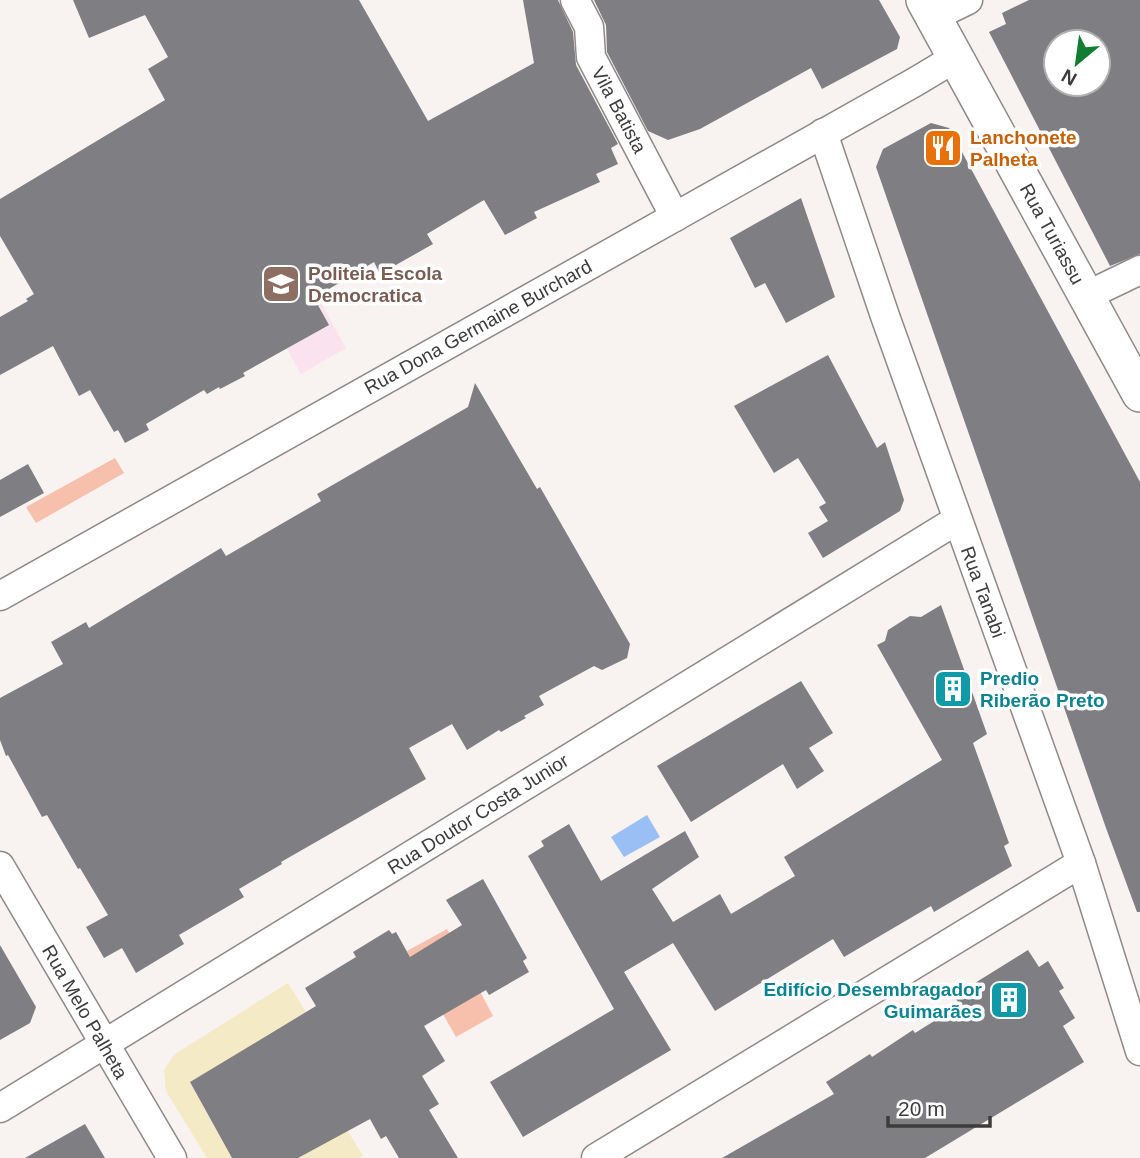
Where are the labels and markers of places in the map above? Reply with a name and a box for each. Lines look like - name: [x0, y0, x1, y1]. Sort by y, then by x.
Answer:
- restaurant icon: Lanchonete Palheta: [922, 127, 964, 169]
- place label: Lanchonete Palheta: [970, 127, 1077, 170]
- school or university icon: Politeia Escola Democratica: [260, 263, 302, 305]
- place label: Politeia Escola Democratica: [308, 263, 443, 306]
- building icon: Predio Riberão Preto: [932, 668, 974, 710]
- place label: Predio Riberão Preto: [980, 668, 1105, 711]
- place label: Edifício Desembragador Guimarães: [763, 979, 983, 1022]
- building icon: Edifício Desembragador Guimarães: [988, 979, 1030, 1021]

